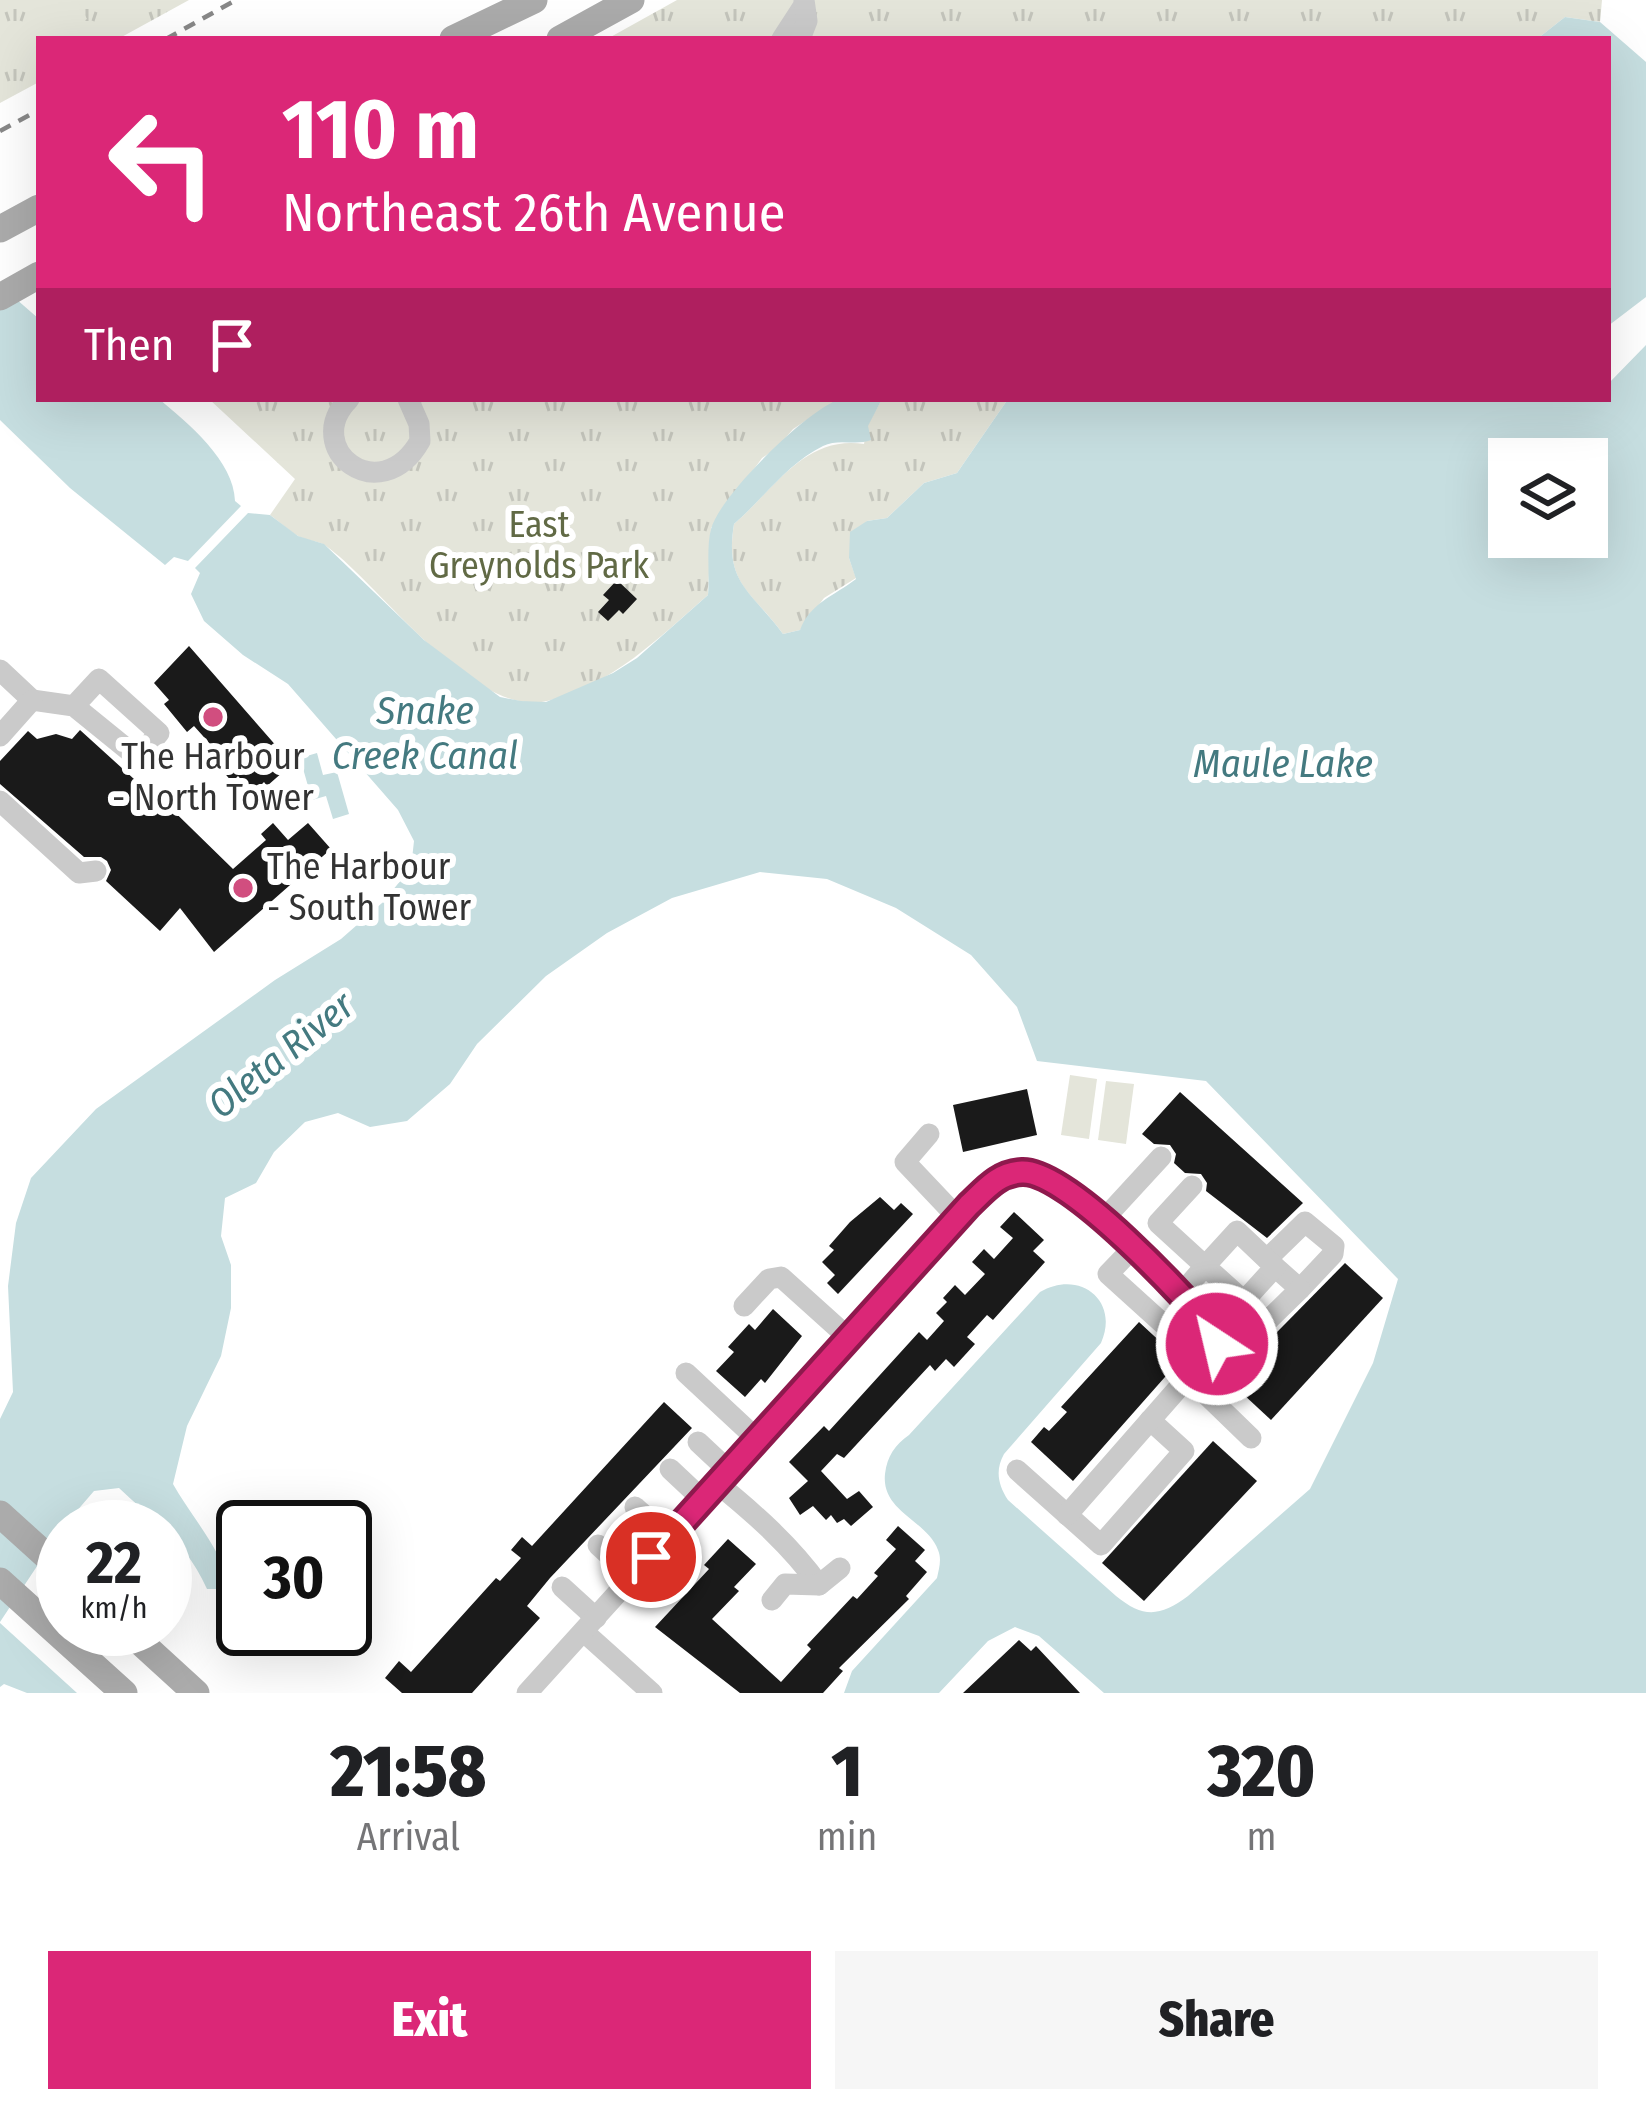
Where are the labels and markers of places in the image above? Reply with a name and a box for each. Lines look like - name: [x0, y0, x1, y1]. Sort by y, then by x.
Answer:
- marker: The Harbour - North Tower: [200, 704, 226, 730]
- place label: The Harbour - North Tower: [112, 735, 314, 820]
- place label: The Harbour - South Tower: [267, 845, 472, 930]
- marker: The Harbour - South Tower: [230, 875, 256, 901]
- pin: [600, 1506, 702, 1608]

